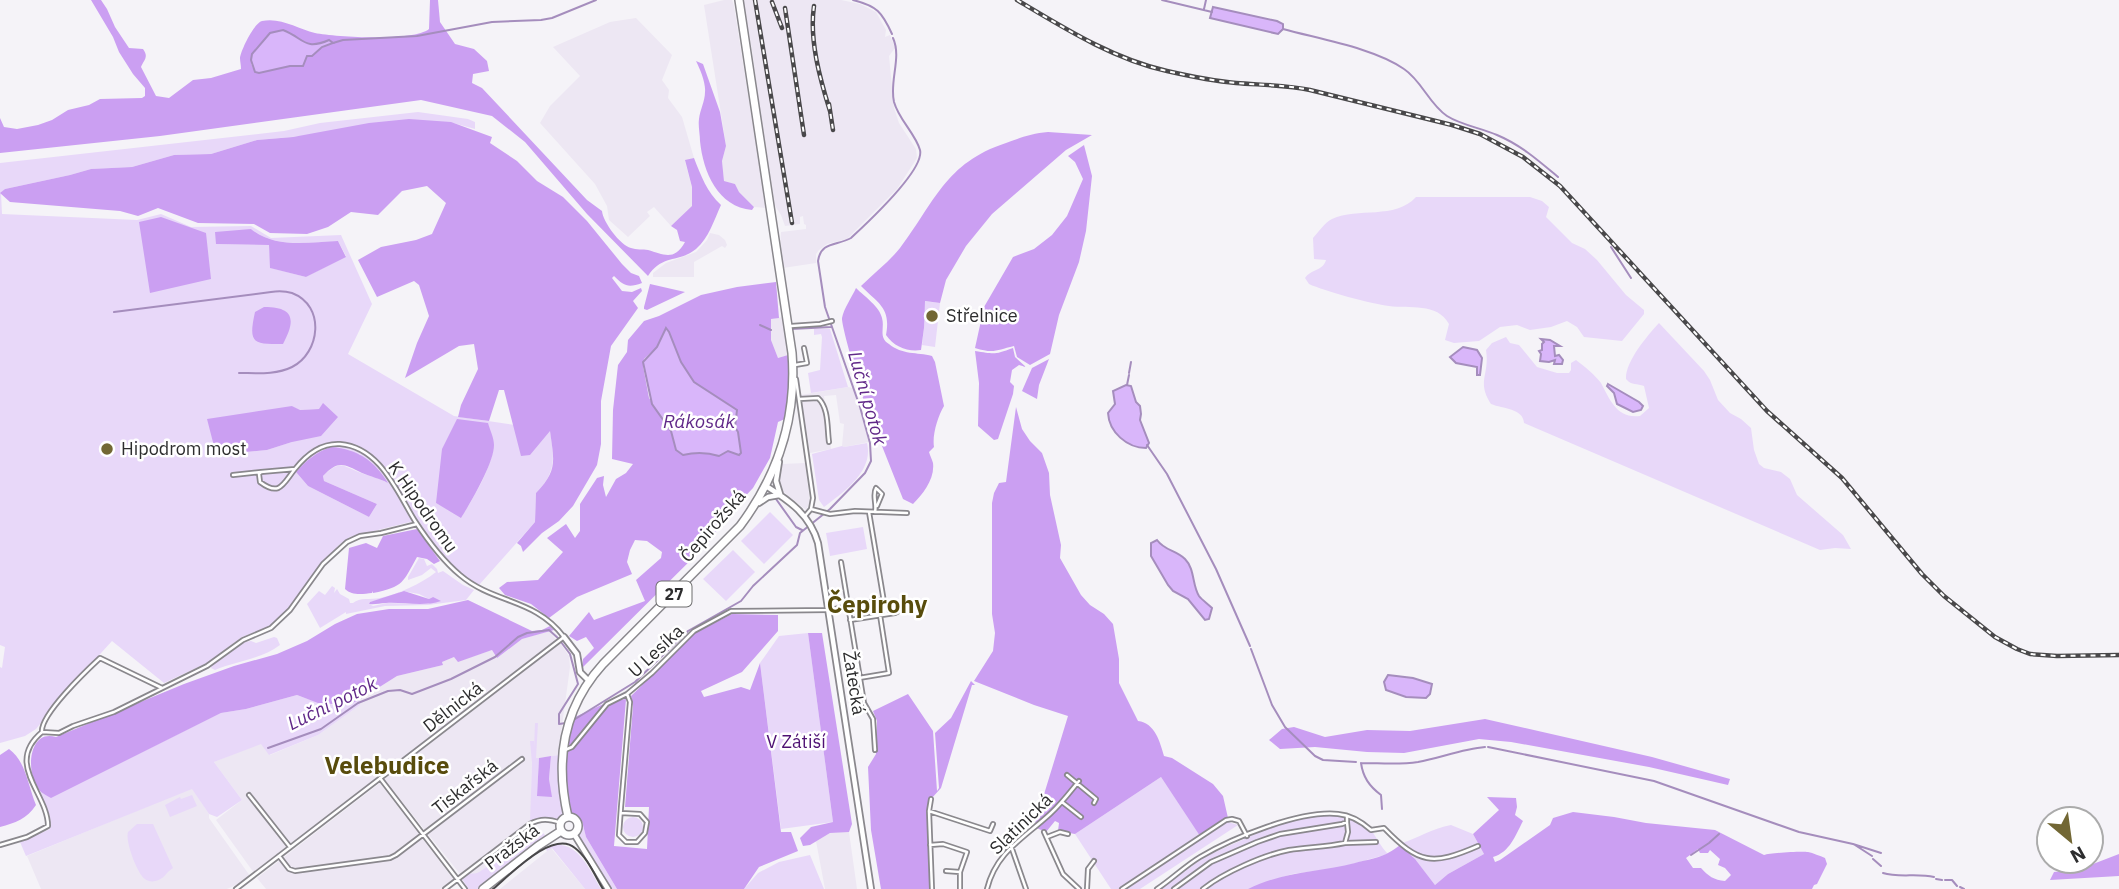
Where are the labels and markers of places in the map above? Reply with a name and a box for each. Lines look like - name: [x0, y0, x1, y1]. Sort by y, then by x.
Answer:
- place label: Střelnice: [946, 304, 1018, 327]
- marker: Střelnice: [924, 308, 940, 324]
- place label: Hipodrom most: [121, 437, 247, 460]
- marker: Hipodrom most: [99, 441, 115, 457]

